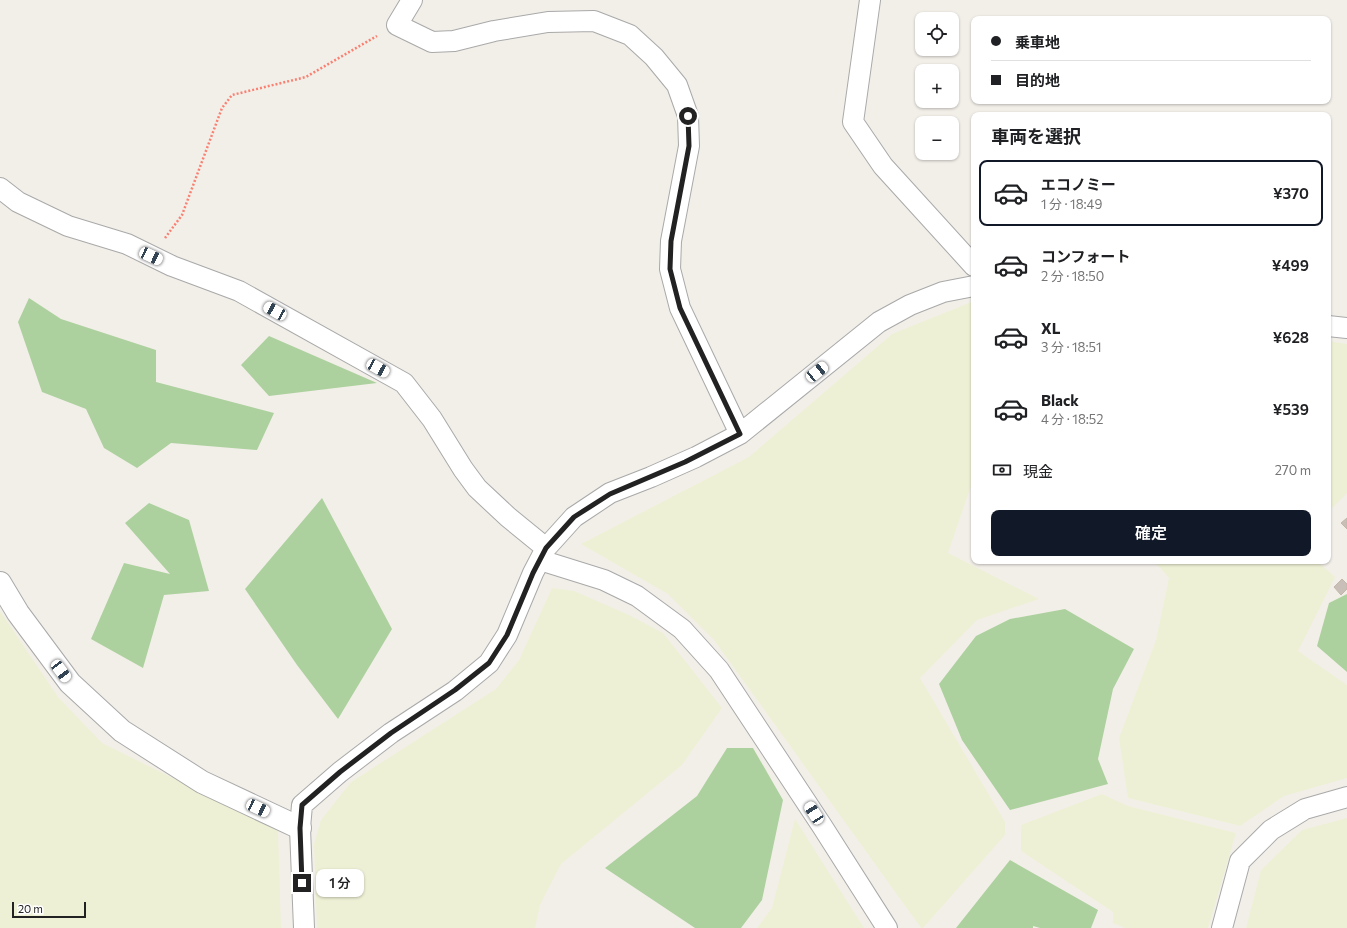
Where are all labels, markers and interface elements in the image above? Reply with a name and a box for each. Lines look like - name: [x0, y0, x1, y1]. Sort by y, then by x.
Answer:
- map controls: [915, 12, 959, 160]
- button: locate: [915, 12, 959, 56]
- text: 乗車地: [1015, 33, 1060, 51]
- button: +: [915, 64, 959, 108]
- text: 目的地: [1015, 71, 1060, 89]
- route start: [679, 107, 697, 125]
- button: −: [915, 116, 959, 160]
- text: 車両を選択: [991, 125, 1081, 147]
- icon: car: [993, 175, 1029, 211]
- text: エコノミー: [1041, 175, 1116, 193]
- text: ¥370: [1273, 184, 1309, 202]
- text: 1 分 · 18:49: [1041, 196, 1102, 212]
- car: [138, 245, 164, 267]
- icon: car: [993, 247, 1029, 283]
- text: コンフォート: [1041, 247, 1131, 265]
- text: ¥499: [1272, 256, 1309, 274]
- text: 2 分 · 18:50: [1041, 268, 1104, 284]
- car: [262, 300, 288, 322]
- icon: car: [993, 319, 1029, 355]
- text: XL: [1041, 319, 1060, 337]
- text: ¥628: [1273, 328, 1309, 346]
- text: 3 分 · 18:51: [1041, 339, 1102, 355]
- car: [365, 357, 391, 379]
- car: [804, 360, 830, 384]
- icon: car: [993, 391, 1029, 427]
- text: Black: [1041, 391, 1079, 409]
- text: ¥539: [1273, 400, 1309, 418]
- text: 4 分 · 18:52: [1041, 411, 1104, 427]
- icon: cash: [991, 459, 1013, 481]
- text: 現金: [1023, 462, 1053, 480]
- text: 270 m: [1275, 462, 1311, 478]
- button: 確定: [991, 510, 1311, 556]
- car: [49, 658, 73, 684]
- car: [245, 797, 271, 819]
- car: [802, 800, 826, 826]
- callout: 1 分: [316, 869, 364, 897]
- route end: [293, 874, 311, 892]
- text: 1 分: [329, 875, 351, 891]
- scale bar: [12, 900, 86, 919]
- text: 20 m: [18, 902, 43, 915]

